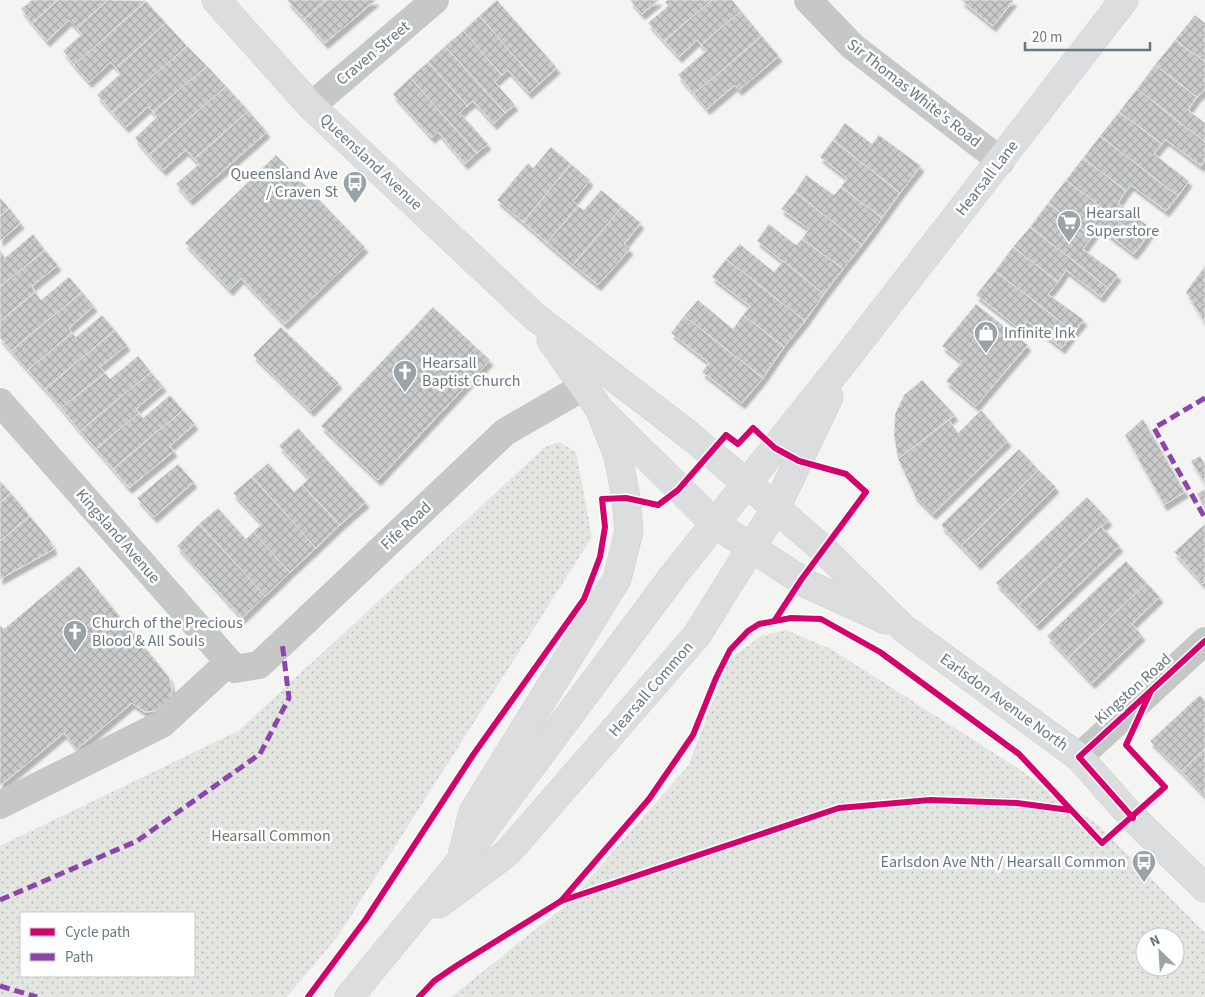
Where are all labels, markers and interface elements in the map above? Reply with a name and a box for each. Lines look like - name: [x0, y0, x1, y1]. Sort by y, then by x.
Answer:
- street label: Craven Street: [332, 15, 415, 90]
- scale bar: [1025, 20, 1150, 52]
- text: 20 m: [1032, 27, 1062, 48]
- street label: Sir Thomas White's Road: [842, 34, 986, 152]
- street label: Queensland Avenue: [315, 109, 427, 215]
- street label: Hearsall Lane: [951, 136, 1024, 220]
- place label: Queensland Ave / Craven St: [230, 163, 339, 203]
- bus stop icon: Queensland Ave / Craven St: [342, 170, 368, 204]
- place label: Hearsall Superstore: [1086, 202, 1159, 242]
- supermarket icon: Hearsall Superstore: [1056, 209, 1082, 243]
- shop icon: Infinite Ink: [973, 320, 999, 354]
- place label: Infinite Ink: [1004, 322, 1076, 344]
- place label: Hearsall Baptist Church: [422, 352, 520, 392]
- church icon: Hearsall Baptist Church: [392, 359, 418, 393]
- street label: Kingsland Avenue: [71, 484, 165, 588]
- street label: Fife Road: [376, 497, 436, 555]
- place label: Church of the Precious Blood & All Souls: [92, 612, 243, 652]
- church icon: Church of the Precious Blood & All Souls: [62, 619, 88, 653]
- street label: Hearsall Common: [603, 637, 699, 741]
- street label: Earlsdon Avenue North: [935, 648, 1073, 756]
- street label: Kingston Road: [1090, 649, 1176, 729]
- park label: Hearsall Common: [211, 825, 331, 847]
- bus stop icon: Earlsdon Ave Nth / Hearsall Common: [1131, 849, 1157, 883]
- place label: Earlsdon Ave Nth / Hearsall Common: [880, 851, 1126, 873]
- legend: [20, 912, 195, 977]
- text: Cycle path: [65, 922, 130, 943]
- north arrow: [1135, 927, 1185, 977]
- text: N: [1146, 930, 1163, 952]
- text: Path: [65, 947, 93, 968]

